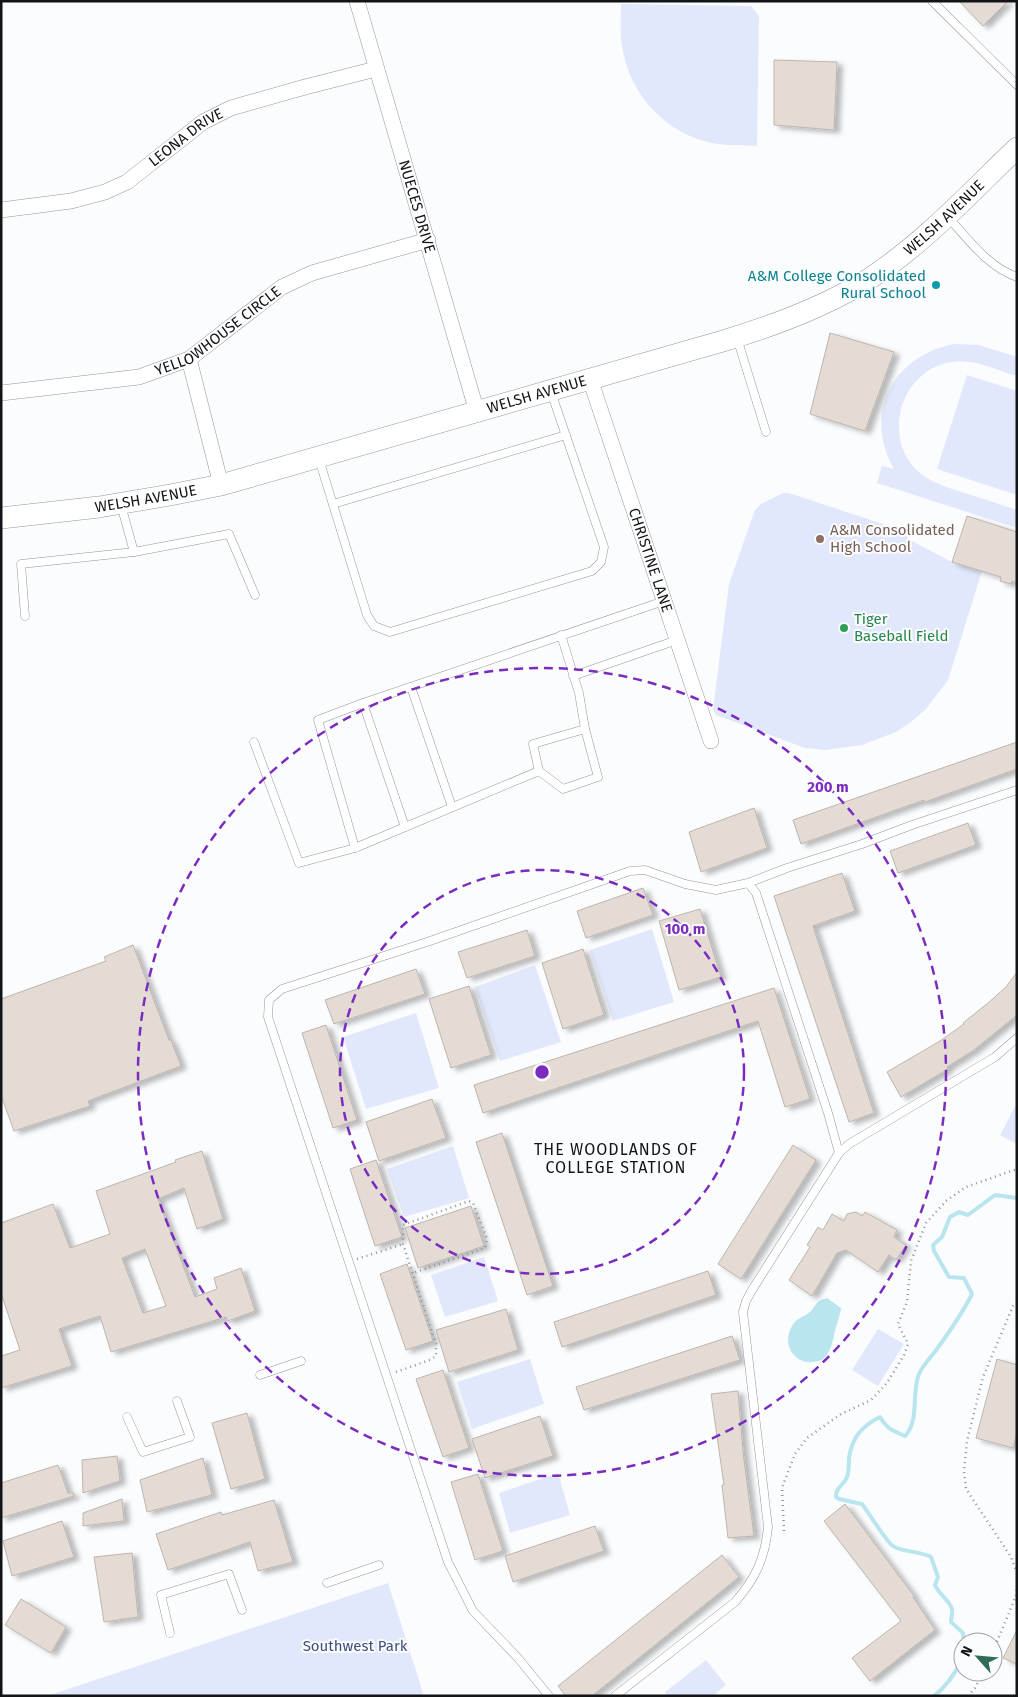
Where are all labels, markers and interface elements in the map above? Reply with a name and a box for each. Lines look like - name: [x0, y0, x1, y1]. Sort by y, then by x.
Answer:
- street label: LEONA DRIVE: [145, 104, 226, 170]
- street label: NUECES DRIVE: [395, 158, 439, 255]
- street label: WELSH AVENUE: [900, 176, 988, 259]
- place label: A&M College Consolidated Rural School: [748, 267, 927, 302]
- marker: A&M College Consolidated Rural School: [930, 279, 942, 291]
- street label: YELLOWHOUSE CIRCLE: [152, 282, 284, 380]
- street label: WELSH AVENUE: [485, 372, 589, 417]
- street label: WELSH AVENUE: [93, 481, 198, 517]
- street label: CHRISTINE LANE: [625, 506, 676, 615]
- place label: A&M Consolidated High School: [830, 521, 955, 556]
- marker: A&M Consolidated High School: [814, 533, 826, 545]
- place label: Tiger Baseball Field: [854, 610, 948, 645]
- marker: Tiger Baseball Field: [838, 622, 850, 634]
- text: 200 m: [807, 778, 849, 796]
- text: 100 m: [665, 920, 705, 938]
- centre of rings: [533, 1063, 551, 1081]
- district label: THE WOODLANDS OF COLLEGE STATION: [534, 1140, 698, 1177]
- north arrow: [953, 1632, 1003, 1682]
- park label: Southwest Park: [303, 1637, 408, 1655]
- text: N: [957, 1643, 977, 1659]

